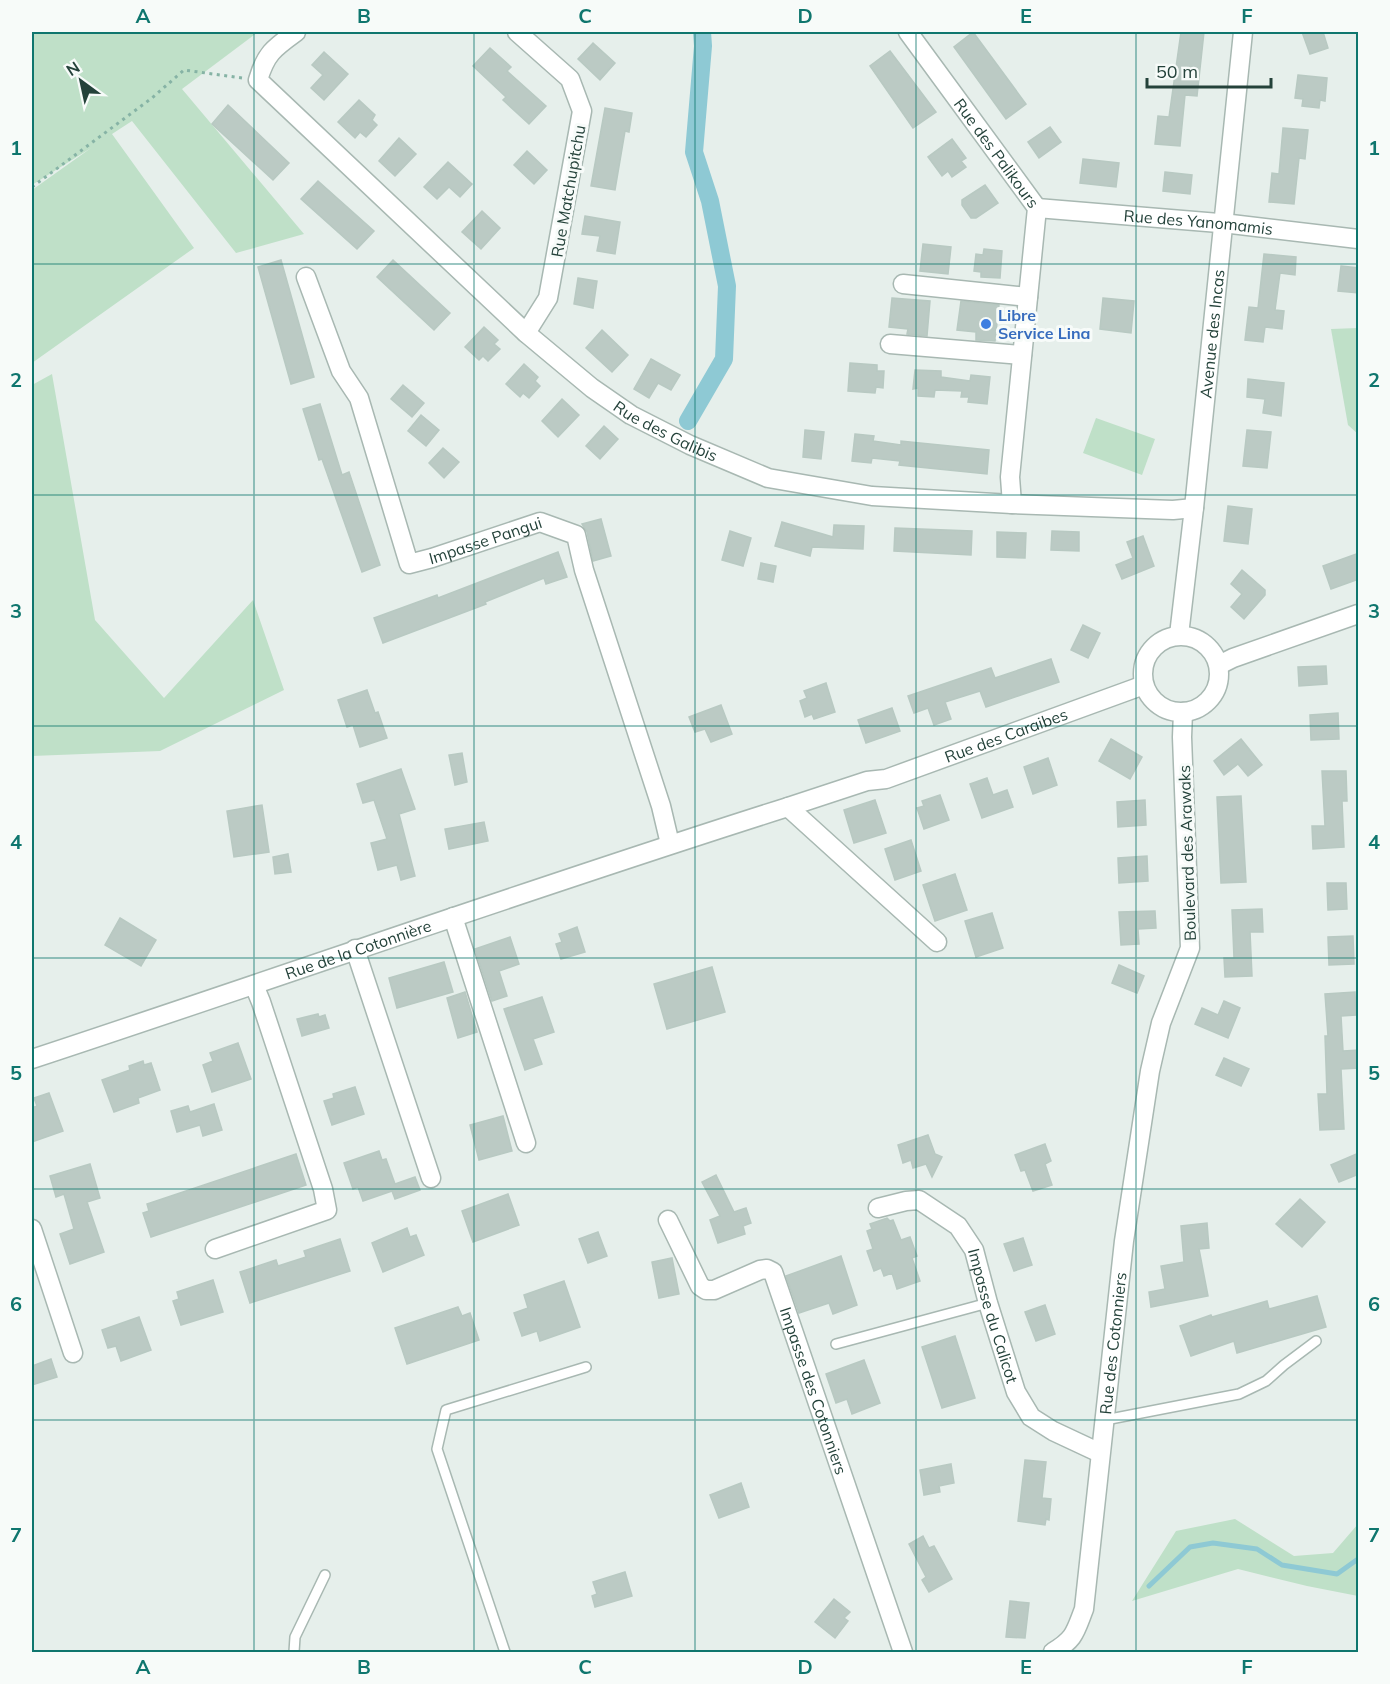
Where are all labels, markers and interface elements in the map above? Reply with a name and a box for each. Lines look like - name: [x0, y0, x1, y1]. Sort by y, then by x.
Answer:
- text: A: [136, 3, 151, 28]
- text: B: [357, 3, 371, 28]
- text: C: [578, 3, 592, 28]
- text: D: [797, 3, 813, 28]
- text: E: [1020, 3, 1032, 28]
- text: F: [1241, 3, 1253, 28]
- north arrow: [51, 51, 111, 111]
- scale bar: [1147, 51, 1272, 89]
- text: N: [62, 57, 83, 80]
- text: 50 m: [1156, 60, 1198, 83]
- street label: Rue des Palikours: [950, 94, 1044, 212]
- street label: Rue Matchupitchu: [547, 123, 589, 259]
- text: 1: [10, 135, 22, 160]
- text: 1: [1368, 135, 1380, 160]
- street label: Rue des Yanomamis: [1123, 205, 1274, 239]
- street label: Avenue des Incas: [1195, 268, 1229, 399]
- place label: Libre Service Lina: [998, 305, 1091, 343]
- marker: Libre Service Lina: [979, 317, 993, 331]
- text: 2: [10, 367, 22, 392]
- text: 2: [1368, 367, 1380, 392]
- street label: Rue des Galibis: [610, 396, 721, 466]
- street label: Impasse Pangui: [427, 512, 544, 568]
- text: 3: [10, 598, 22, 623]
- text: 3: [1368, 598, 1380, 623]
- street label: Rue des Caraibes: [942, 704, 1070, 767]
- street label: Boulevard des Arawaks: [1174, 765, 1200, 941]
- text: 4: [10, 829, 22, 854]
- text: 4: [1368, 829, 1380, 854]
- street label: Rue de la Cotonnière: [282, 915, 434, 983]
- text: 5: [10, 1060, 22, 1085]
- text: 5: [1368, 1060, 1380, 1085]
- street label: Impasse du Calicot: [964, 1246, 1023, 1386]
- street label: Rue des Cotonniers: [1095, 1271, 1131, 1415]
- text: 6: [10, 1291, 22, 1316]
- text: 6: [1368, 1291, 1380, 1316]
- street label: Impasse des Cotonniers: [776, 1304, 852, 1477]
- text: 7: [10, 1522, 22, 1547]
- text: 7: [1368, 1522, 1380, 1547]
- text: A: [136, 1654, 151, 1679]
- text: B: [357, 1654, 371, 1679]
- text: C: [578, 1654, 592, 1679]
- text: D: [797, 1654, 813, 1679]
- text: E: [1020, 1654, 1032, 1679]
- text: F: [1241, 1654, 1253, 1679]

